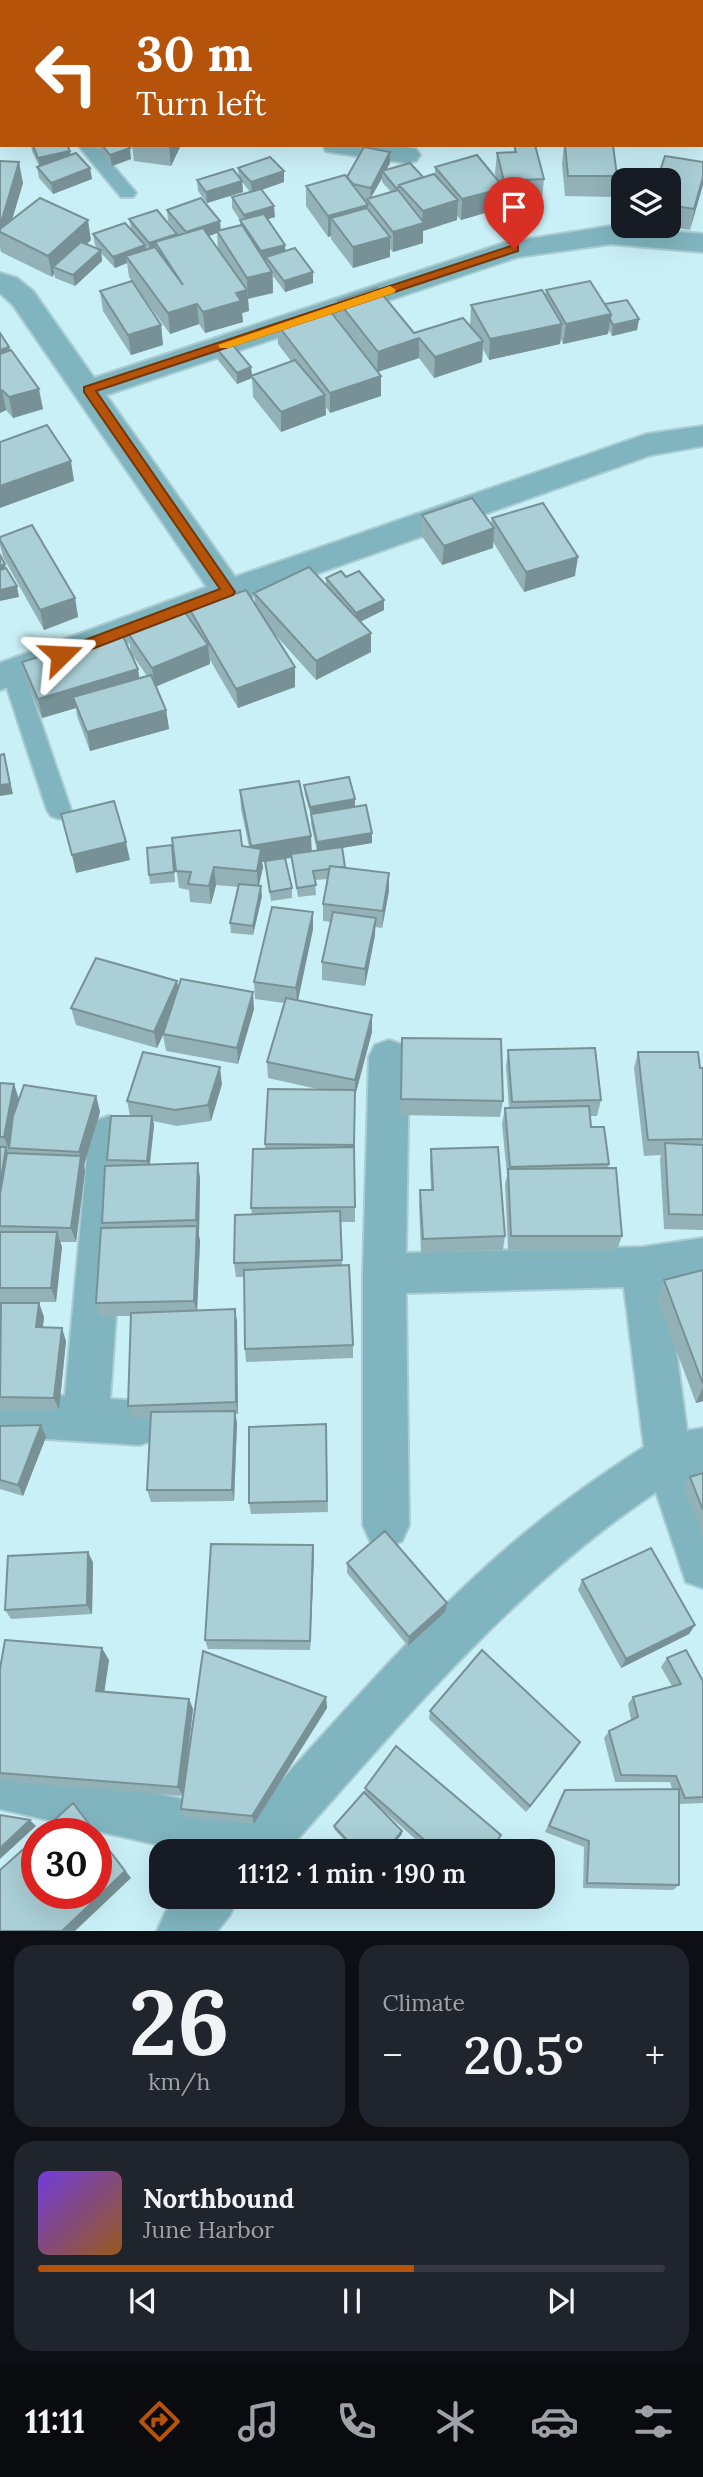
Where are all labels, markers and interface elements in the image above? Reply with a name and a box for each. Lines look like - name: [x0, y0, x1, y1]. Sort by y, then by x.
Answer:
- text: 30 m: [136, 22, 253, 84]
- icon: left: [21, 28, 112, 119]
- text: Turn left: [136, 83, 266, 124]
- map controls: [611, 168, 681, 238]
- button: layers: [611, 168, 681, 238]
- pin: [484, 177, 544, 249]
- icon: arrive: [495, 188, 533, 226]
- position arrow: [24, 618, 98, 692]
- speed limit sign: 30: [21, 1818, 112, 1909]
- text: 11:12 · 1 min · 190 m: [238, 1857, 466, 1890]
- text: 26: [129, 1963, 230, 2080]
- text: Climate: [383, 1988, 465, 2017]
- text: 20.5°: [463, 2022, 584, 2088]
- text: −: [383, 2031, 403, 2079]
- text: +: [645, 2031, 665, 2079]
- text: km/h: [148, 2067, 210, 2096]
- text: Northbound: [143, 2182, 294, 2215]
- text: June Harbor: [143, 2215, 274, 2244]
- icon: previous: [124, 2282, 162, 2320]
- icon: pause: [333, 2282, 371, 2320]
- icon: next: [542, 2282, 580, 2320]
- icon: directions: [135, 2397, 184, 2446]
- icon: music: [234, 2397, 283, 2446]
- icon: phone: [332, 2397, 381, 2446]
- icon: climate: [431, 2397, 480, 2446]
- icon: car: [530, 2397, 579, 2446]
- icon: filters: [629, 2397, 678, 2446]
- text: 11:11: [25, 2401, 85, 2442]

